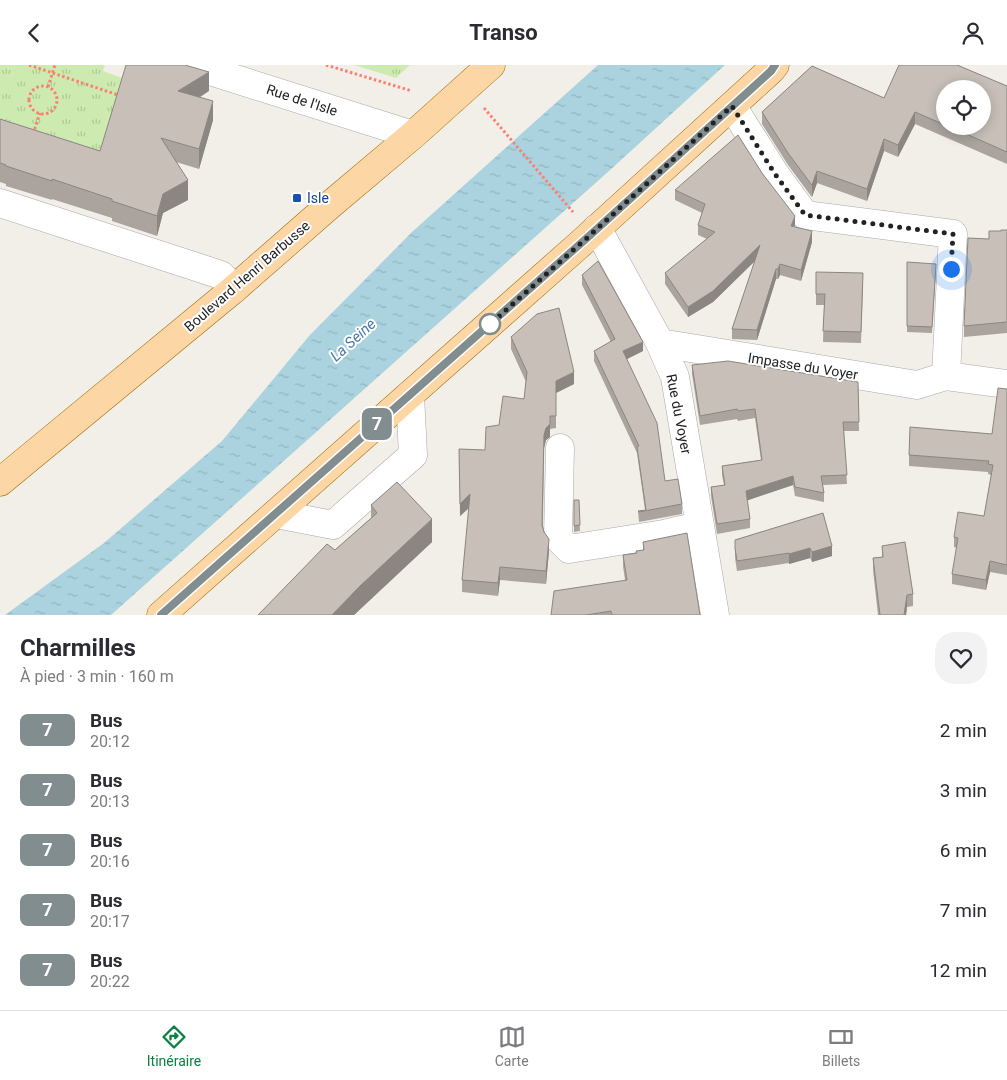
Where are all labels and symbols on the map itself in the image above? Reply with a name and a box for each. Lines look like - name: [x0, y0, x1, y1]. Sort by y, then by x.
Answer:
- street label: Rue de l'Isle: [264, 81, 340, 119]
- place label: Isle: [307, 190, 329, 206]
- marker: Isle: [291, 192, 303, 204]
- street label: Boulevard Henri Barbusse: [181, 217, 313, 335]
- your location: [939, 257, 964, 282]
- unlabelled marker: [479, 313, 501, 335]
- water label: La Seine: [327, 315, 380, 365]
- street label: Impasse du Voyer: [747, 349, 859, 383]
- street label: Rue du Voyer: [663, 372, 695, 456]
- line badge: 7: [361, 408, 393, 440]

